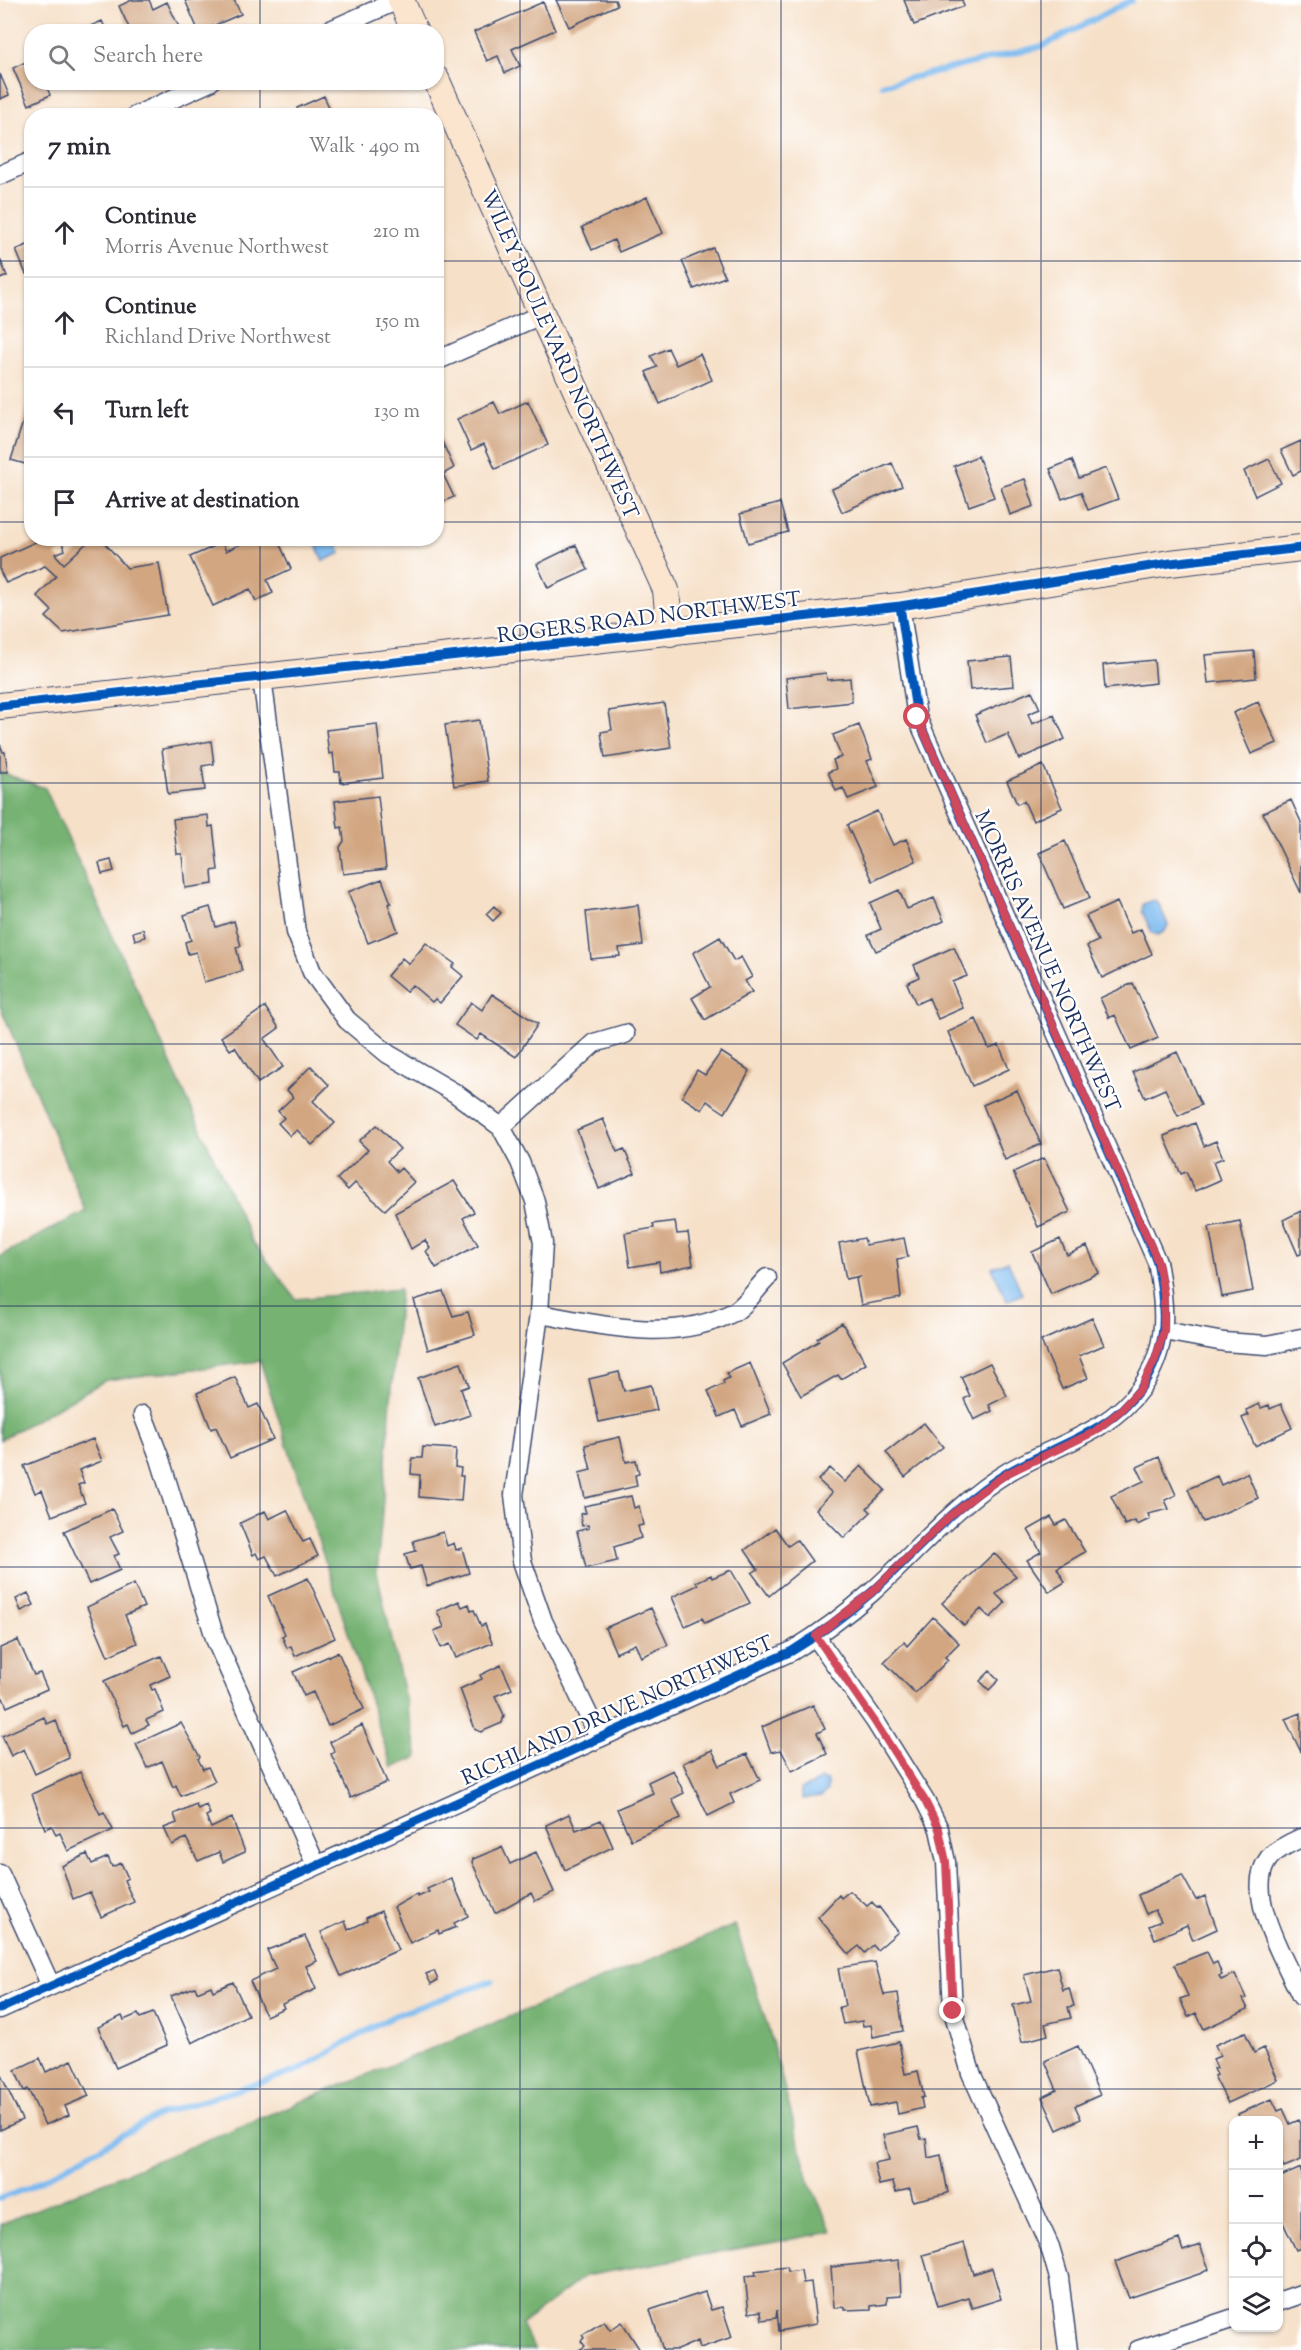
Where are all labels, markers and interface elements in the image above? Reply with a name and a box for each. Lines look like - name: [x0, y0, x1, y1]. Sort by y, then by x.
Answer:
- search box: [24, 24, 444, 90]
- icon: search: [45, 41, 78, 74]
- text: Search here: [93, 41, 203, 73]
- text: 7 min: [48, 129, 111, 166]
- text: Walk · 490 m: [309, 133, 420, 162]
- street label: WILEY BOULEVARD NORTHWEST: [472, 185, 645, 525]
- text: Continue: [105, 202, 196, 234]
- icon: ahead: [48, 216, 81, 249]
- text: 210 m: [373, 218, 420, 247]
- text: Morris Avenue Northwest: [105, 234, 329, 263]
- text: Continue: [105, 292, 196, 324]
- icon: ahead: [48, 306, 81, 339]
- text: 150 m: [375, 308, 420, 337]
- text: Richland Drive Northwest: [105, 324, 331, 353]
- icon: left: [48, 396, 81, 429]
- text: Turn left: [105, 396, 188, 428]
- text: 130 m: [374, 398, 420, 427]
- icon: arrive: [48, 486, 81, 519]
- text: Arrive at destination: [105, 486, 300, 518]
- street label: ROGERS ROAD NORTHWEST: [496, 585, 803, 653]
- route start: [903, 703, 929, 729]
- street label: MORRIS AVENUE NORTHWEST: [966, 806, 1127, 1118]
- street label: RICHLAND DRIVE NORTHWEST: [457, 1629, 779, 1794]
- route end: [939, 1997, 965, 2023]
- map controls: [1229, 2116, 1283, 2332]
- button: +: [1229, 2116, 1283, 2170]
- button: −: [1229, 2170, 1283, 2224]
- button: locate: [1229, 2224, 1283, 2278]
- button: layers: [1229, 2278, 1283, 2332]

